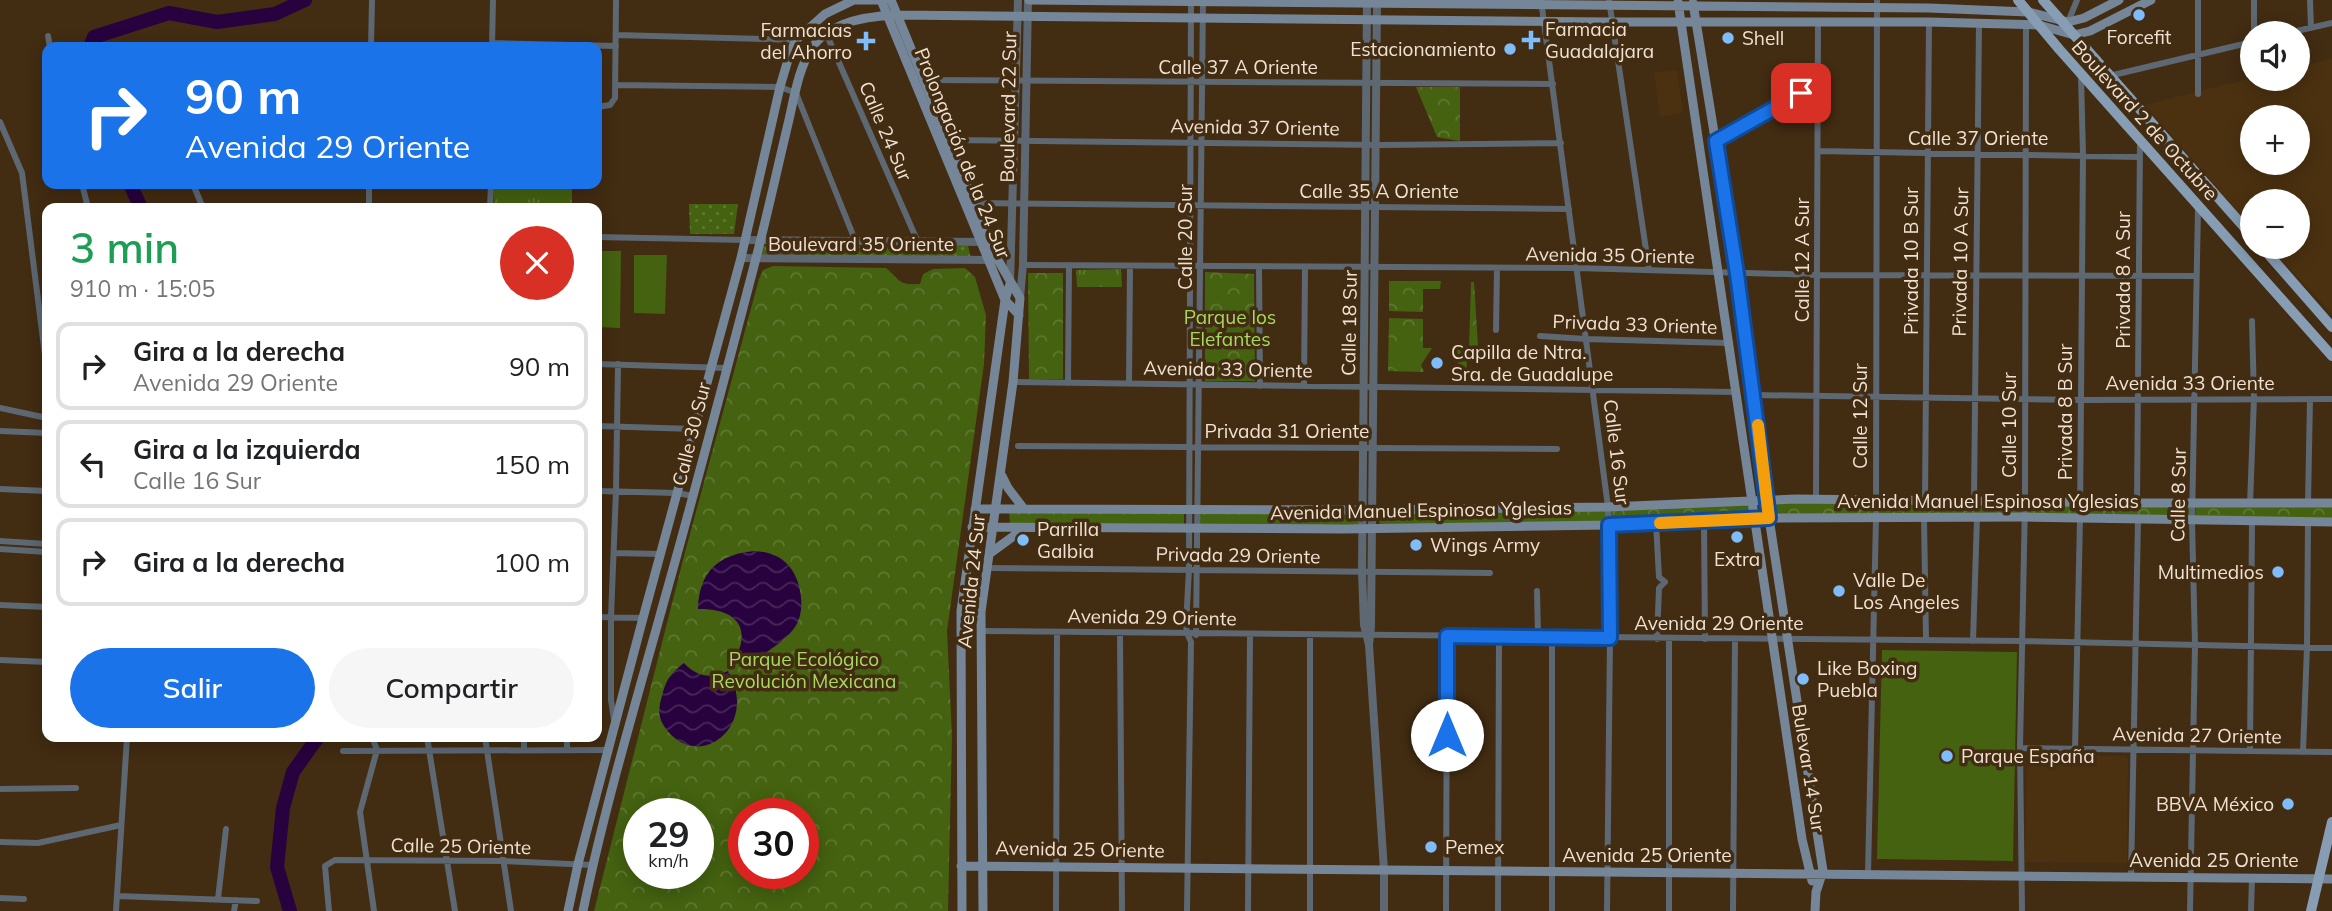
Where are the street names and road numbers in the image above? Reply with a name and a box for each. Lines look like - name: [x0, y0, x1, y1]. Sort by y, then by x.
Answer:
- street label: Boulevard 22 Sur: [995, 31, 1021, 183]
- street label: Boulevard 2 de Octubre: [2067, 35, 2223, 205]
- street label: Prolongación de la 24 Sur: [910, 44, 1016, 262]
- street label: Calle 37 A Oriente: [1158, 55, 1318, 79]
- street label: Calle 24 Sur: [854, 78, 918, 185]
- street label: Avenida 37 Oriente: [1170, 114, 1340, 140]
- street label: Calle 37 Oriente: [1908, 126, 2048, 150]
- street label: Calle 35 A Oriente: [1299, 179, 1459, 203]
- street label: Calle 20 Sur: [1173, 184, 1197, 290]
- street label: Privada 10 B Sur: [1899, 187, 1923, 335]
- street label: Privada 10 A Sur: [1947, 187, 1973, 337]
- street label: Calle 12 A Sur: [1790, 197, 1814, 322]
- street label: Privada 8 A Sur: [2111, 211, 2135, 349]
- street label: Boulevard 35 Oriente: [768, 232, 954, 256]
- street label: Avenida 35 Oriente: [1525, 242, 1695, 268]
- street label: Calle 18 Sur: [1336, 270, 1362, 376]
- street label: Privada 33 Oriente: [1552, 309, 1718, 339]
- street label: Privada 8 B Sur: [2053, 344, 2077, 480]
- street label: Avenida 33 Oriente: [1143, 356, 1313, 382]
- street label: Calle 12 Sur: [1848, 363, 1872, 469]
- street label: Avenida 33 Oriente: [2105, 371, 2275, 395]
- street label: Calle 10 Sur: [1997, 372, 2021, 478]
- street label: Calle 30 Sur: [667, 380, 715, 488]
- street label: Calle 16 Sur: [1599, 398, 1635, 506]
- street label: Privada 31 Oriente: [1205, 419, 1369, 443]
- street label: Calle 8 Sur: [2165, 447, 2191, 542]
- street label: Avenida Manuel Espinosa Yglesias: [1837, 489, 2139, 513]
- street label: Avenida Manuel Espinosa Yglesias: [1270, 495, 1572, 525]
- street label: Avenida 24 Sur: [952, 513, 990, 649]
- street label: Privada 29 Oriente: [1155, 542, 1321, 568]
- street label: Avenida 29 Oriente: [1067, 604, 1237, 630]
- street label: Avenida 29 Oriente: [1634, 611, 1804, 635]
- street label: Bulevar 14 Sur: [1787, 702, 1831, 834]
- street label: Avenida 27 Oriente: [2112, 722, 2282, 748]
- street label: Calle 25 Oriente: [390, 833, 532, 859]
- street label: Avenida 25 Oriente: [995, 836, 1165, 862]
- street label: Avenida 25 Oriente: [1562, 843, 1732, 867]
- street label: Avenida 25 Oriente: [2129, 848, 2299, 872]

